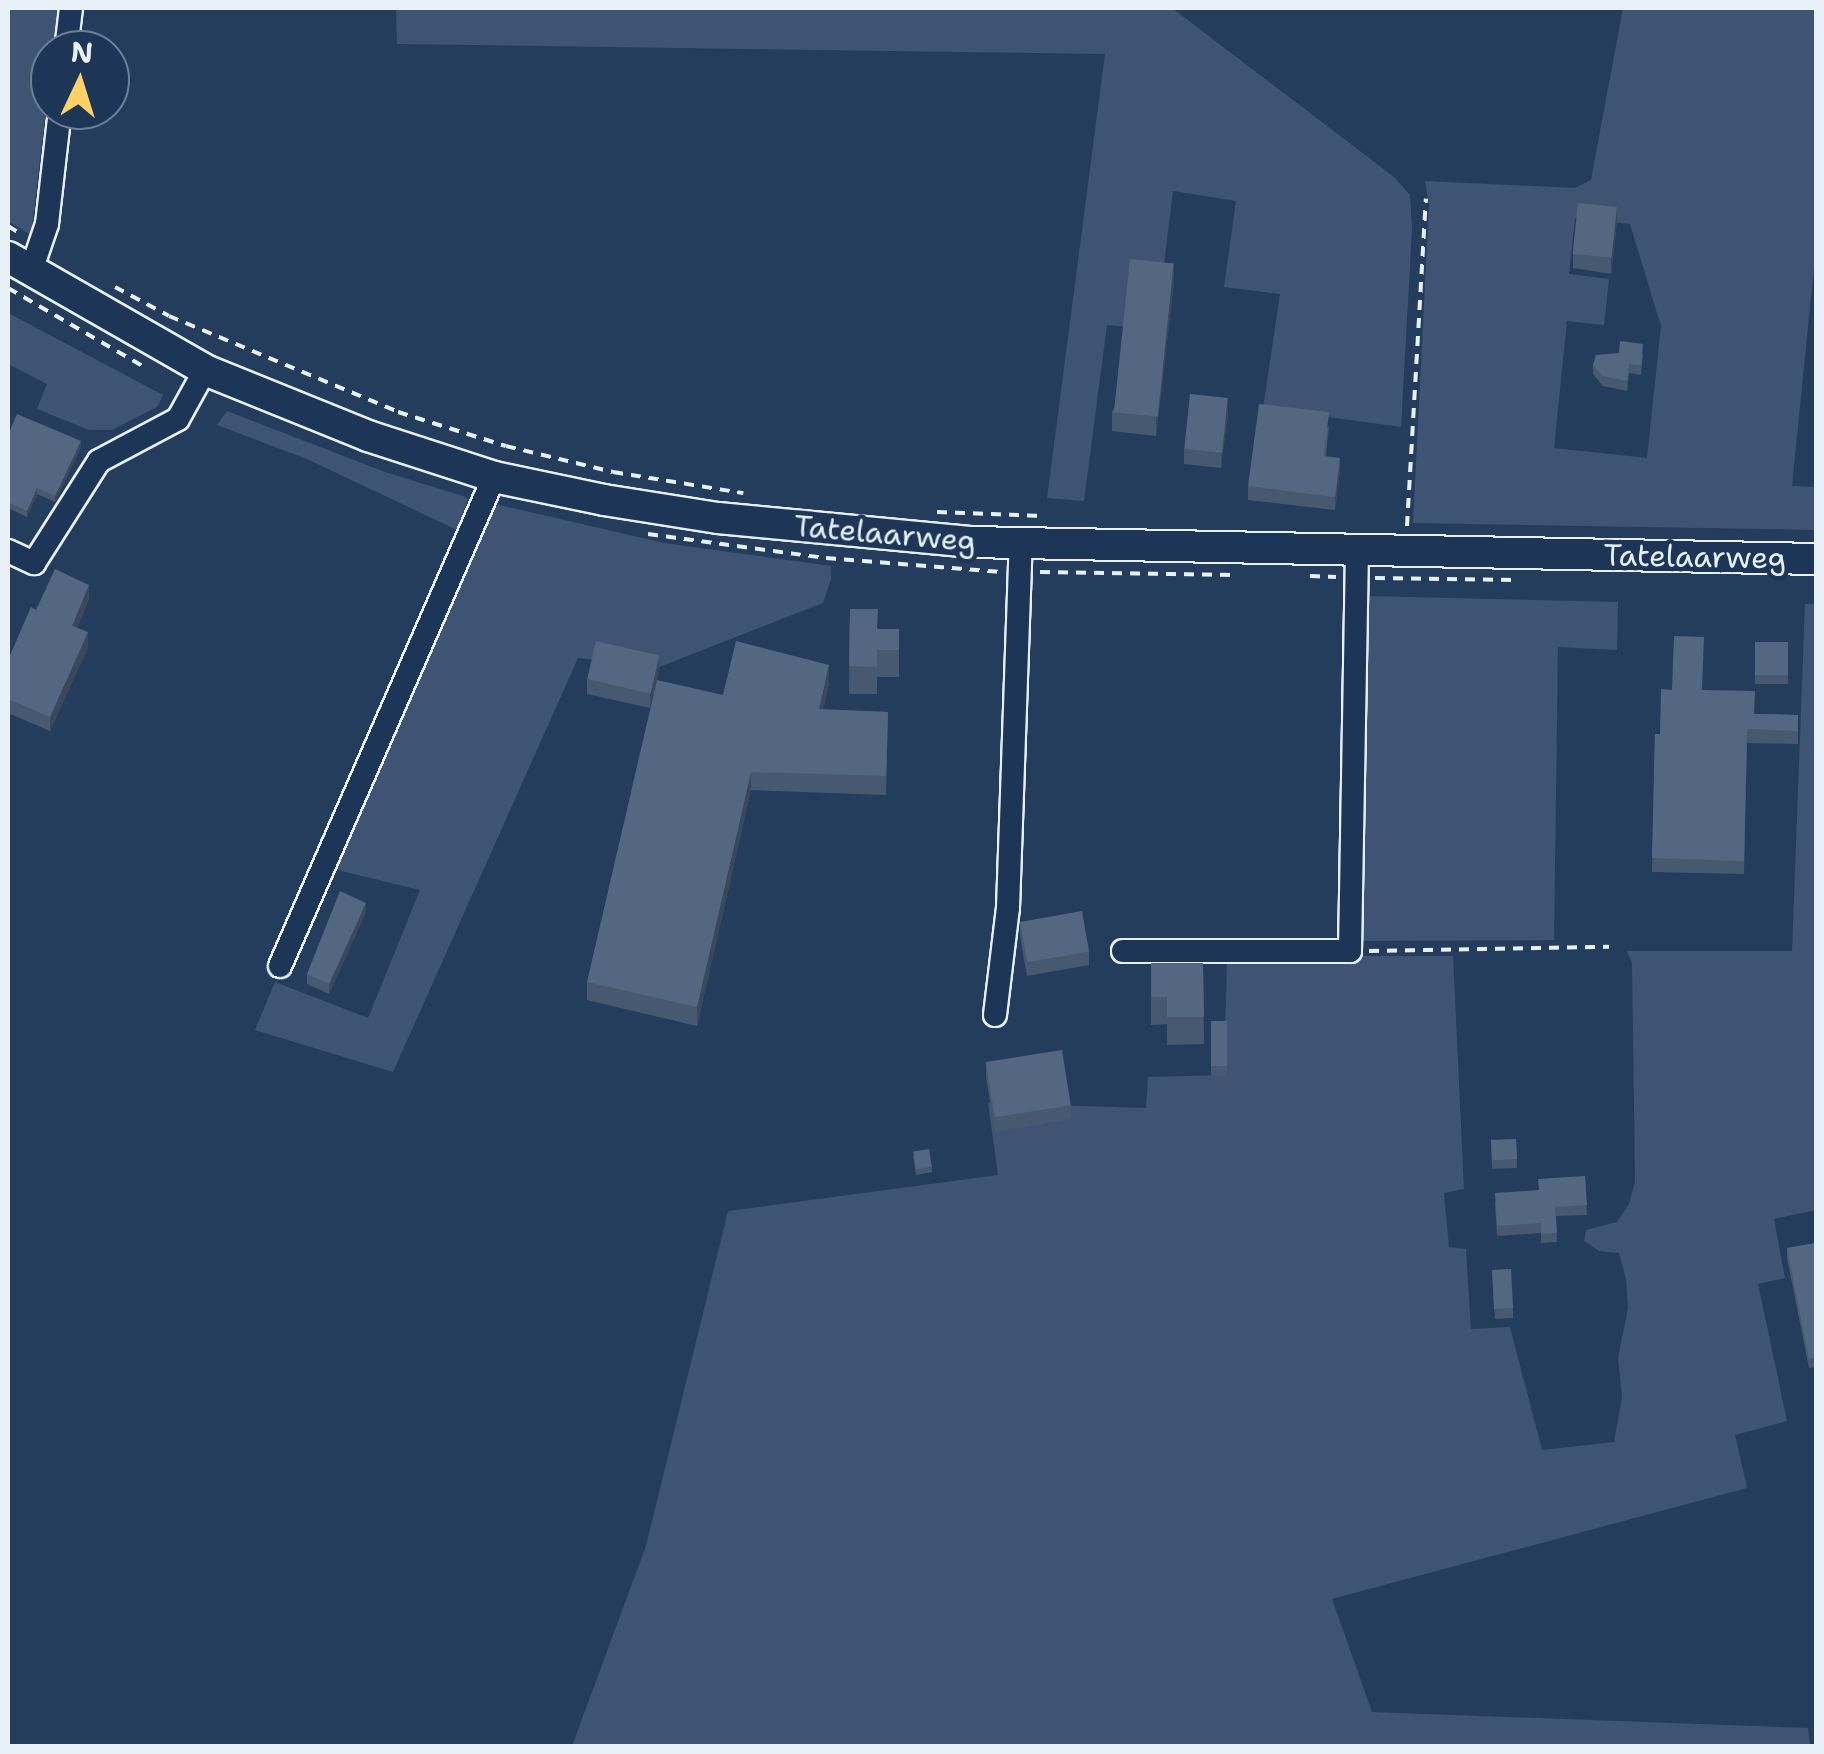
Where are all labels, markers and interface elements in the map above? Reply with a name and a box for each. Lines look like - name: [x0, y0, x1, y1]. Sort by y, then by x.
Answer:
- north arrow: [30, 30, 130, 130]
- text: N: [70, 32, 94, 72]
- street label: Tatelaarweg: [793, 508, 977, 560]
- street label: Tatelaarweg: [1603, 537, 1787, 577]

